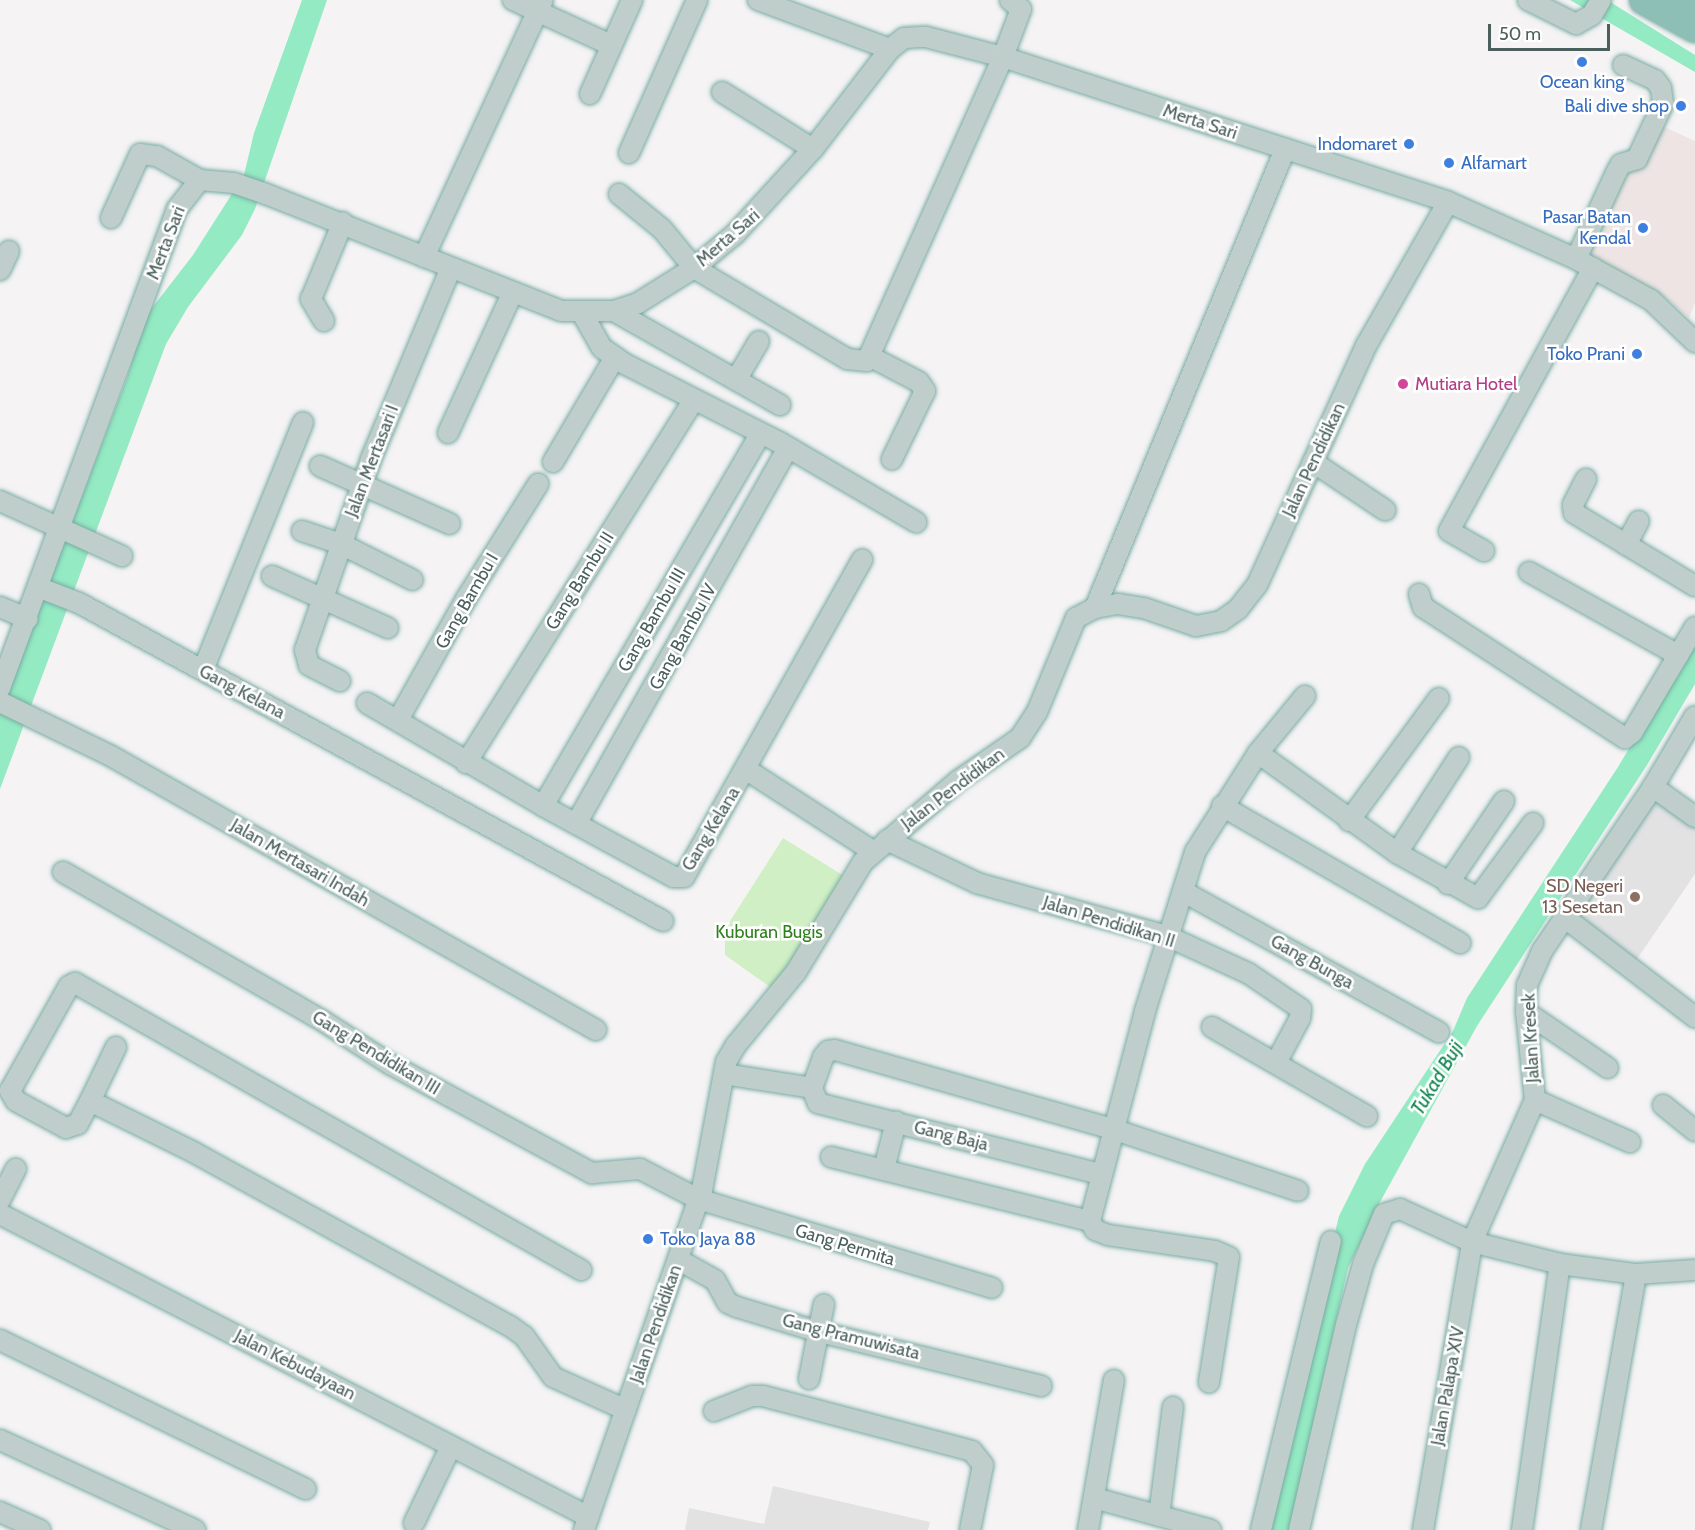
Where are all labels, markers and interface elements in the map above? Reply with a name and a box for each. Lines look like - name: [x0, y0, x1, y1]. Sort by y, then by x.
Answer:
- scale bar: [1491, 12, 1612, 50]
- text: 50 m: [1499, 23, 1541, 45]
- marker: Ocean king: [1575, 55, 1589, 69]
- place label: Ocean king: [1540, 71, 1624, 93]
- place label: Bali dive shop: [1565, 95, 1669, 117]
- marker: Bali dive shop: [1674, 99, 1688, 113]
- street label: Merta Sari: [1160, 100, 1240, 144]
- place label: Indomaret: [1317, 133, 1397, 155]
- marker: Indomaret: [1402, 137, 1416, 151]
- place label: Alfamart: [1461, 152, 1527, 174]
- marker: Alfamart: [1442, 156, 1456, 170]
- street label: Merta Sari: [142, 203, 190, 283]
- street label: Merta Sari: [692, 205, 764, 271]
- place label: Pasar Batan Kendal: [1543, 207, 1631, 250]
- marker: Pasar Batan Kendal: [1636, 221, 1650, 235]
- place label: Toko Prani: [1547, 343, 1625, 365]
- marker: Toko Prani: [1630, 347, 1644, 361]
- place label: Mutiara Hotel: [1415, 373, 1517, 395]
- marker: Mutiara Hotel: [1396, 377, 1410, 391]
- street label: Jalan Pendidikan: [1278, 399, 1350, 521]
- street label: Jalan Mertasari I: [341, 402, 403, 520]
- street label: Gang Bambu II: [541, 528, 619, 634]
- street label: Gang Bambu I: [431, 549, 503, 653]
- street label: Gang Bambu III: [614, 564, 690, 676]
- street label: Gang Bambu IV: [645, 580, 721, 694]
- street label: Gang Kelana: [195, 660, 289, 724]
- street label: Jalan Pendidikan: [897, 743, 1009, 835]
- street label: Gang Kelana: [677, 783, 745, 875]
- street label: Jalan Mertasari Indah: [227, 815, 373, 911]
- place label: SD Negeri 13 Sesetan: [1542, 876, 1623, 918]
- marker: SD Negeri 13 Sesetan: [1628, 890, 1642, 904]
- street label: Jalan Pendidikan II: [1040, 892, 1178, 952]
- park label: Kuburan Bugis: [715, 921, 823, 943]
- street label: Gang Bunga: [1267, 930, 1357, 994]
- street label: Jalan Kresek: [1518, 993, 1544, 1083]
- street label: Gang Pendidikan III: [308, 1006, 444, 1100]
- water label: Tukad Buji: [1406, 1037, 1468, 1119]
- street label: Gang Baja: [912, 1116, 990, 1156]
- street label: Gang Permita: [793, 1220, 897, 1270]
- place label: Toko Jaya 88: [660, 1228, 756, 1250]
- marker: Toko Jaya 88: [641, 1232, 655, 1246]
- street label: Jalan Pendidikan: [626, 1262, 686, 1386]
- street label: Gang Pramuwisata: [780, 1309, 922, 1365]
- street label: Jalan Kebudayaan: [231, 1325, 359, 1405]
- street label: Jalan Palapa XIV: [1427, 1325, 1469, 1447]

